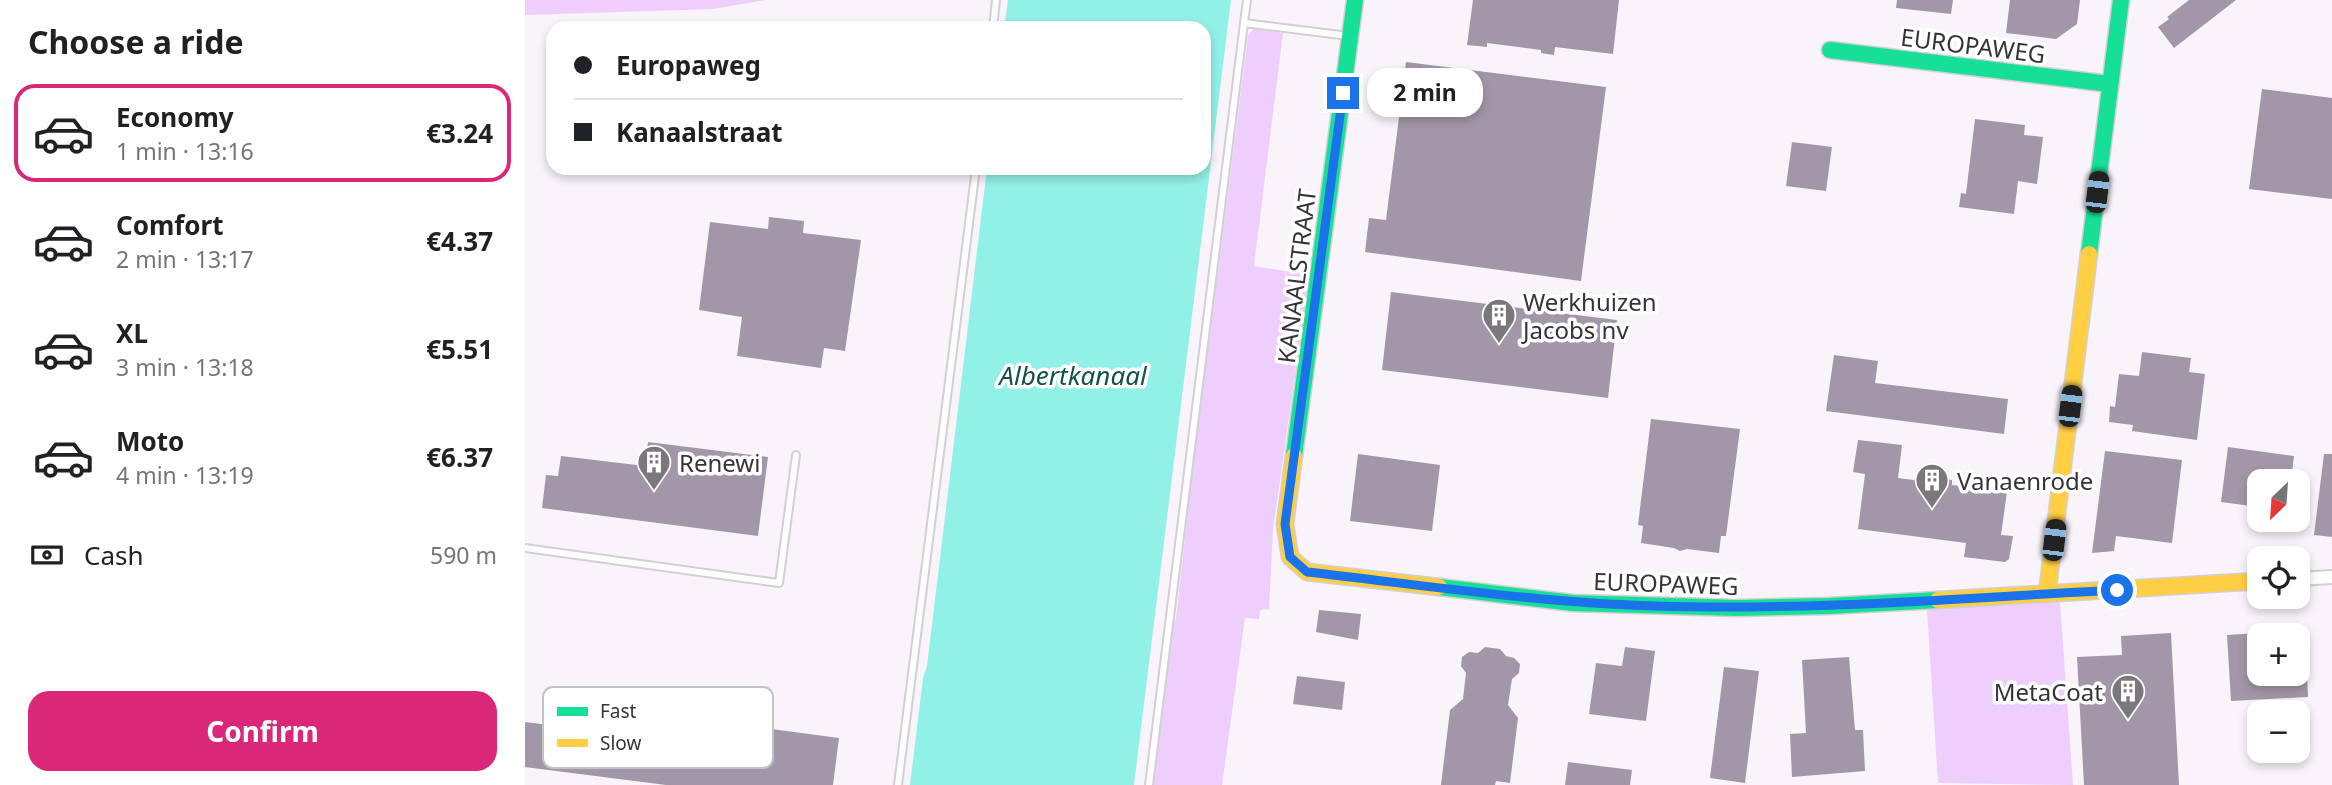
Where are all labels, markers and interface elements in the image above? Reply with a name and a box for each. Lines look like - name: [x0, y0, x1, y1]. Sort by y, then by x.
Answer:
- text: Choose a ride: [28, 20, 244, 63]
- street label: EUROPAWEG: [1899, 20, 2047, 70]
- text: Europaweg: [616, 47, 761, 83]
- callout: 2 min: [1367, 68, 1483, 118]
- text: 2 min: [1393, 76, 1457, 108]
- route end: [1327, 77, 1359, 109]
- text: Economy: [116, 99, 234, 135]
- icon: car: [32, 102, 95, 165]
- text: Kanaalstraat: [616, 114, 783, 150]
- text: €3.24: [426, 115, 493, 151]
- text: 1 min · 13:16: [116, 135, 254, 167]
- car: [2085, 170, 2110, 214]
- street label: KANAALSTRAAT: [1269, 186, 1323, 365]
- text: Comfort: [116, 207, 224, 243]
- icon: car: [32, 210, 95, 273]
- text: €4.37: [426, 223, 493, 259]
- text: 2 min · 13:17: [116, 243, 254, 275]
- place label: Werkhuizen Jacobs nv: [1521, 285, 1657, 346]
- building icon: Werkhuizen Jacobs nv: [1480, 296, 1518, 345]
- text: XL: [116, 315, 148, 351]
- icon: car: [32, 318, 95, 381]
- text: €5.51: [426, 331, 493, 367]
- text: 3 min · 13:18: [116, 351, 254, 383]
- water label: Albertkanaal: [997, 357, 1148, 393]
- car: [2058, 384, 2083, 428]
- text: Moto: [116, 423, 184, 459]
- icon: car: [32, 426, 95, 489]
- text: €6.37: [426, 439, 493, 475]
- building icon: Renewi: [635, 443, 673, 492]
- place label: Renewi: [679, 446, 760, 479]
- text: 4 min · 13:19: [116, 459, 254, 491]
- building icon: Vanaenrode: [1913, 461, 1951, 510]
- place label: Vanaenrode: [1957, 464, 2093, 497]
- north arrow: [2247, 469, 2310, 532]
- map controls: [2247, 469, 2310, 763]
- car: [2042, 518, 2067, 562]
- icon: cash: [28, 536, 66, 574]
- text: Cash: [84, 537, 144, 573]
- text: 590 m: [430, 539, 497, 571]
- button: locate: [2247, 546, 2310, 609]
- street label: EUROPAWEG: [1593, 564, 1739, 602]
- route start: [2101, 574, 2133, 606]
- button: +: [2247, 623, 2310, 686]
- building icon: MetaCoat: [2109, 672, 2147, 721]
- place label: MetaCoat: [1994, 675, 2103, 708]
- legend: [543, 687, 773, 768]
- button: Confirm: [28, 691, 497, 771]
- text: Fast: [600, 698, 637, 724]
- button: −: [2247, 700, 2310, 763]
- text: Slow: [600, 730, 641, 756]

